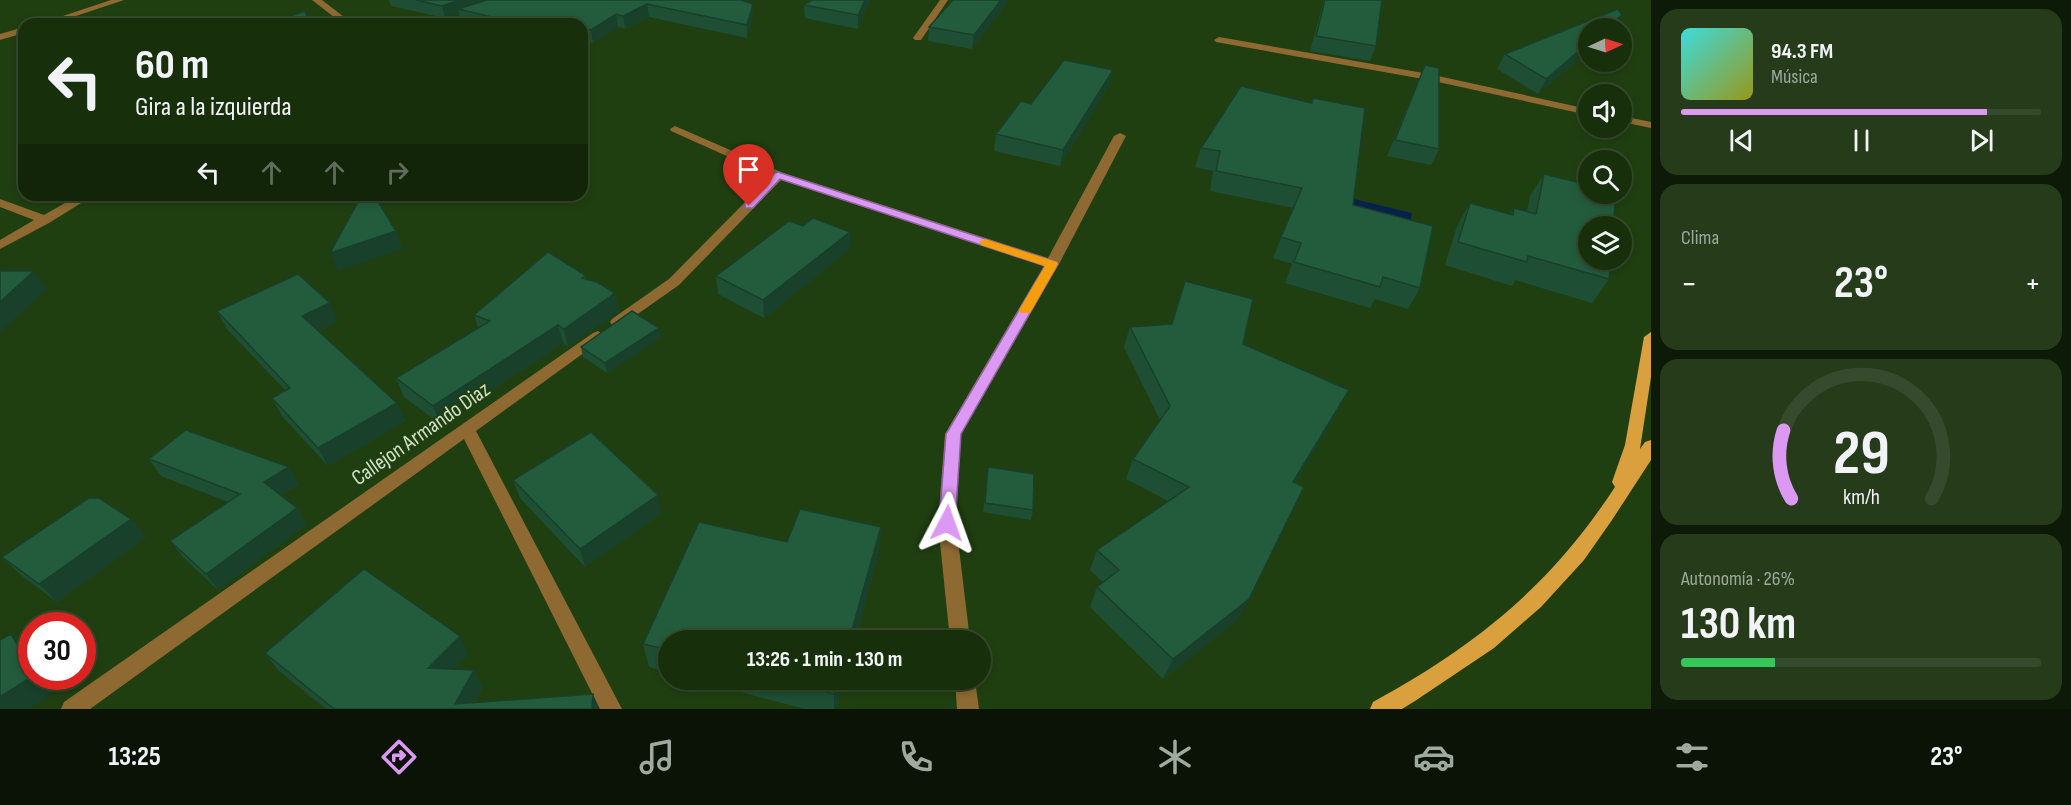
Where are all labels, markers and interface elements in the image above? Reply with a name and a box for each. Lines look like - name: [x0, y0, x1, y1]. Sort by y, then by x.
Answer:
- north arrow: [1578, 18, 1632, 72]
- map controls: [1578, 18, 1632, 270]
- text: 94.3 FM: [1771, 38, 1833, 65]
- text: 60 m: [135, 40, 209, 91]
- icon: left: [36, 42, 114, 120]
- text: Música: [1771, 65, 1818, 89]
- button: sound: [1578, 84, 1632, 138]
- text: Gira a la izquierda: [135, 91, 292, 123]
- icon: previous: [1725, 124, 1758, 157]
- icon: pause: [1845, 124, 1878, 157]
- icon: next: [1965, 124, 1998, 157]
- pin: [723, 144, 774, 206]
- button: search: [1578, 150, 1632, 204]
- icon: arrive: [732, 153, 765, 186]
- icon: left: [192, 156, 225, 189]
- icon: ahead: [255, 156, 288, 189]
- icon: ahead: [318, 156, 351, 189]
- icon: right: [381, 156, 414, 189]
- button: layers: [1578, 216, 1632, 270]
- text: Clima: [1681, 226, 1719, 250]
- text: 23°: [1834, 256, 1888, 311]
- text: −: [1681, 264, 1697, 304]
- text: +: [2025, 264, 2041, 304]
- street label: Callejon Armando Diaz: [346, 376, 496, 492]
- text: 29: [1833, 417, 1889, 492]
- text: km/h: [1842, 485, 1880, 510]
- position arrow: [915, 491, 979, 555]
- text: Autonomía · 26%: [1681, 567, 1795, 591]
- text: 130 km: [1681, 597, 1796, 652]
- speed limit sign: 30: [18, 612, 96, 690]
- text: 13:26 · 1 min · 130 m: [747, 646, 902, 673]
- icon: directions: [378, 736, 420, 778]
- icon: music: [636, 736, 678, 778]
- icon: phone: [895, 736, 937, 778]
- icon: climate: [1154, 736, 1196, 778]
- icon: car: [1413, 736, 1455, 778]
- icon: filters: [1671, 736, 1713, 778]
- text: 13:25: [108, 741, 161, 773]
- text: 23°: [1930, 741, 1963, 773]

